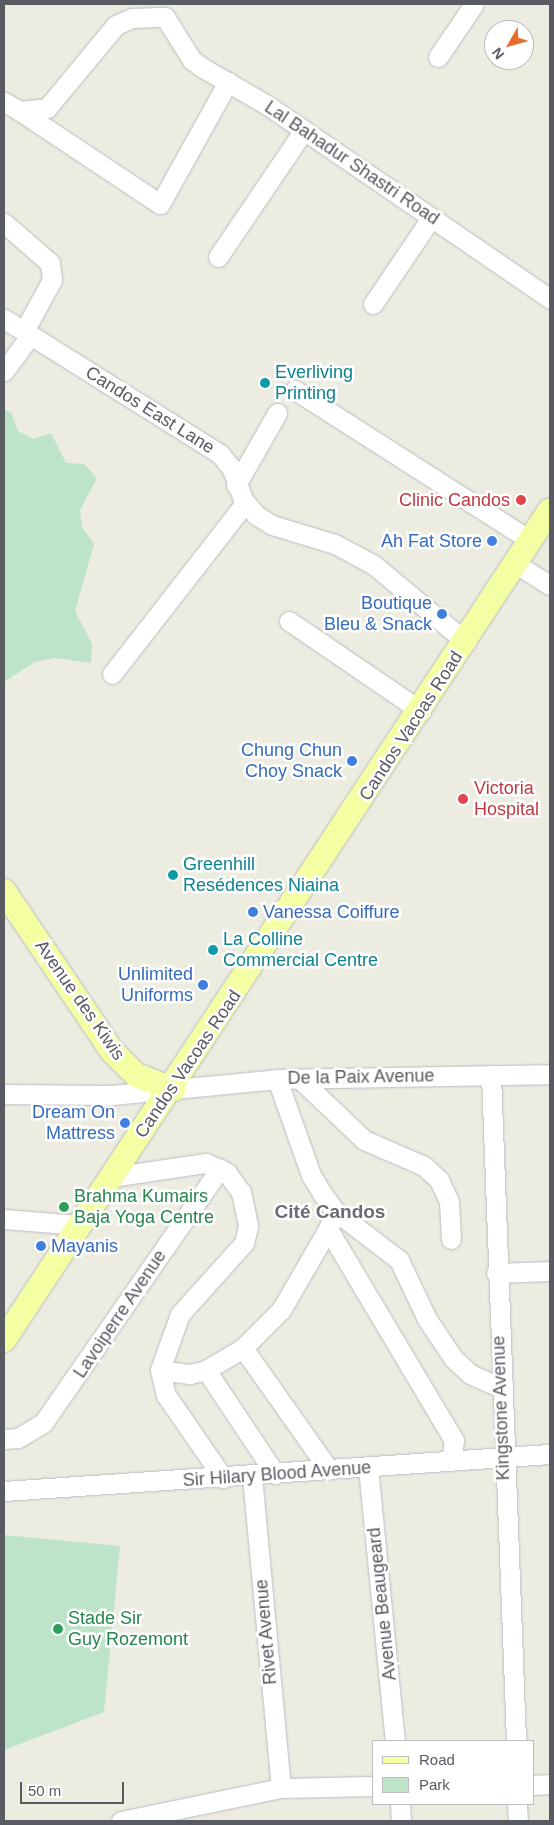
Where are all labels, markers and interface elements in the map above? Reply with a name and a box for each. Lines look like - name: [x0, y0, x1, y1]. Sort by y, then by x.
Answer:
- north arrow: [484, 20, 534, 70]
- text: N: [489, 45, 507, 63]
- street label: Lal Bahadur Shastri Road: [261, 96, 443, 230]
- street label: Candos East Lane: [81, 362, 219, 458]
- place label: Everliving Printing: [275, 362, 353, 404]
- marker: Everliving Printing: [259, 377, 271, 389]
- place label: Clinic Candos: [399, 489, 510, 511]
- marker: Clinic Candos: [514, 493, 528, 507]
- place label: Ah Fat Store: [381, 530, 482, 552]
- marker: Ah Fat Store: [486, 535, 498, 547]
- place label: Boutique Bleu & Snack: [324, 593, 432, 636]
- marker: Boutique Bleu & Snack: [436, 608, 448, 620]
- street label: Candos Vacoas Road: [355, 647, 467, 805]
- place label: Chung Chun Choy Snack: [241, 740, 342, 782]
- marker: Chung Chun Choy Snack: [346, 755, 358, 767]
- place label: Victoria Hospital: [474, 778, 539, 821]
- marker: Victoria Hospital: [456, 792, 470, 806]
- place label: Greenhill Resédences Niaina: [183, 854, 339, 896]
- marker: Greenhill Resédences Niaina: [167, 869, 179, 881]
- place label: Vanessa Coiffure: [263, 901, 399, 923]
- marker: Vanessa Coiffure: [247, 906, 259, 918]
- place label: La Colline Commercial Centre: [223, 929, 378, 972]
- street label: Avenue des Kiwis: [31, 936, 129, 1064]
- marker: La Colline Commercial Centre: [207, 944, 219, 956]
- place label: Unlimited Uniforms: [118, 964, 193, 1006]
- marker: Unlimited Uniforms: [197, 979, 209, 991]
- street label: Candos Vacoas Road: [130, 986, 246, 1142]
- street label: De la Paix Avenue: [287, 1065, 435, 1089]
- place label: Dream On Mattress: [32, 1102, 115, 1144]
- marker: Dream On Mattress: [119, 1117, 131, 1129]
- place label: Brahma Kumairs Baja Yoga Centre: [74, 1186, 214, 1228]
- marker: Brahma Kumairs Baja Yoga Centre: [58, 1201, 70, 1213]
- district label: Cité Candos: [275, 1201, 385, 1223]
- place label: Mayanis: [51, 1235, 118, 1257]
- marker: Mayanis: [35, 1240, 47, 1252]
- street label: Lavoiperre Avenue: [69, 1245, 171, 1383]
- street label: Kingstone Avenue: [488, 1335, 514, 1481]
- street label: Sir Hilary Blood Avenue: [182, 1457, 372, 1491]
- street label: Avenue Beaugeard: [363, 1526, 401, 1682]
- street label: Rivet Avenue: [251, 1578, 281, 1686]
- place label: Stade Sir Guy Rozemont: [68, 1608, 188, 1650]
- marker: Stade Sir Guy Rozemont: [52, 1623, 64, 1635]
- legend: [372, 1740, 534, 1805]
- text: Road: [419, 1751, 455, 1768]
- scale bar: [22, 1772, 126, 1804]
- text: Park: [419, 1776, 450, 1793]
- text: 50 m: [28, 1782, 61, 1799]

